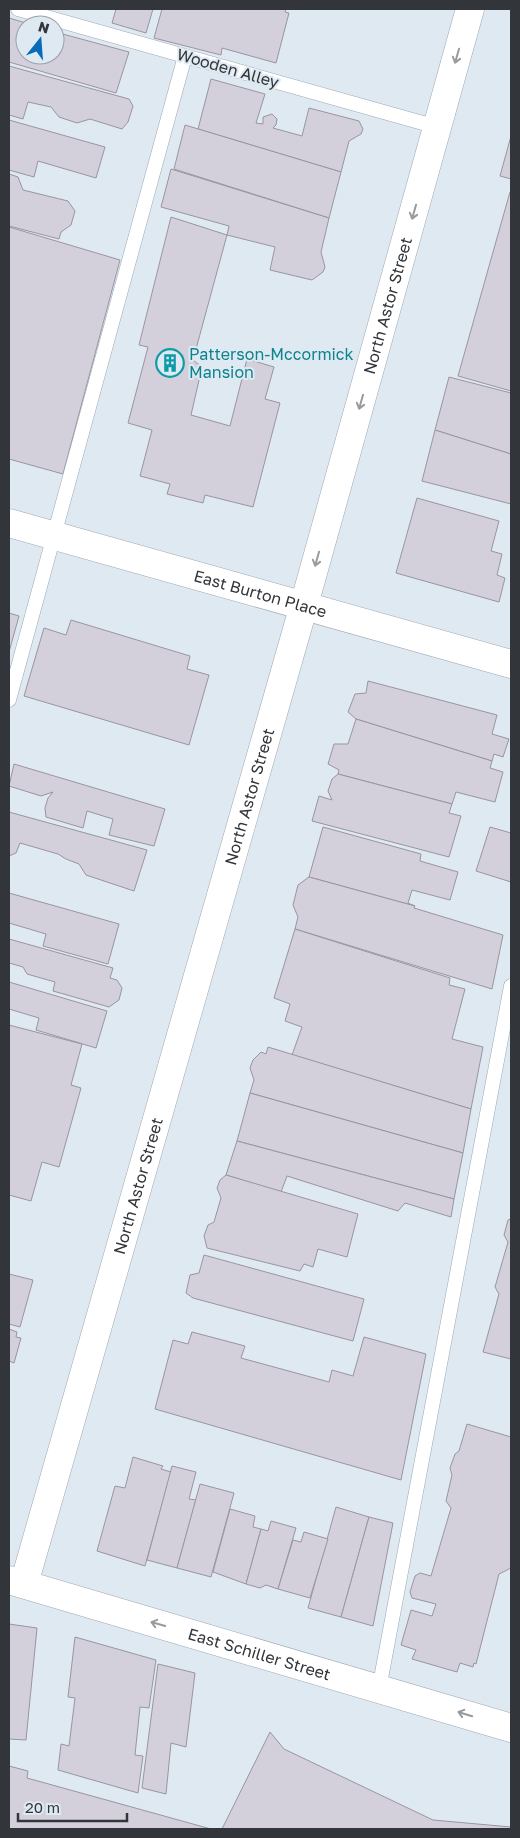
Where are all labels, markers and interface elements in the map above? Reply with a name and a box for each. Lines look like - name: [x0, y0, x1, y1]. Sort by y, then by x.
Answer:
- north arrow: [15, 15, 65, 65]
- text: N: [36, 17, 52, 37]
- street label: Wooden Alley: [175, 44, 281, 92]
- one-way arrow: [452, 47, 462, 63]
- one-way arrow: [408, 204, 418, 220]
- street label: North Astor Street: [359, 235, 416, 376]
- place label: Patterson-Mccormick Mansion: [189, 344, 354, 382]
- building icon: Patterson-Mccormick Mansion: [155, 348, 185, 378]
- one-way arrow: [355, 394, 365, 410]
- one-way arrow: [311, 551, 321, 567]
- street label: East Burton Place: [192, 565, 329, 622]
- street label: North Astor Street: [220, 726, 278, 867]
- street label: North Astor Street: [109, 1115, 167, 1257]
- one-way arrow: [150, 1618, 166, 1628]
- street label: East Schiller Street: [186, 1623, 333, 1684]
- one-way arrow: [457, 1709, 473, 1719]
- scale bar: [18, 1790, 126, 1822]
- text: 20 m: [25, 1798, 60, 1816]

